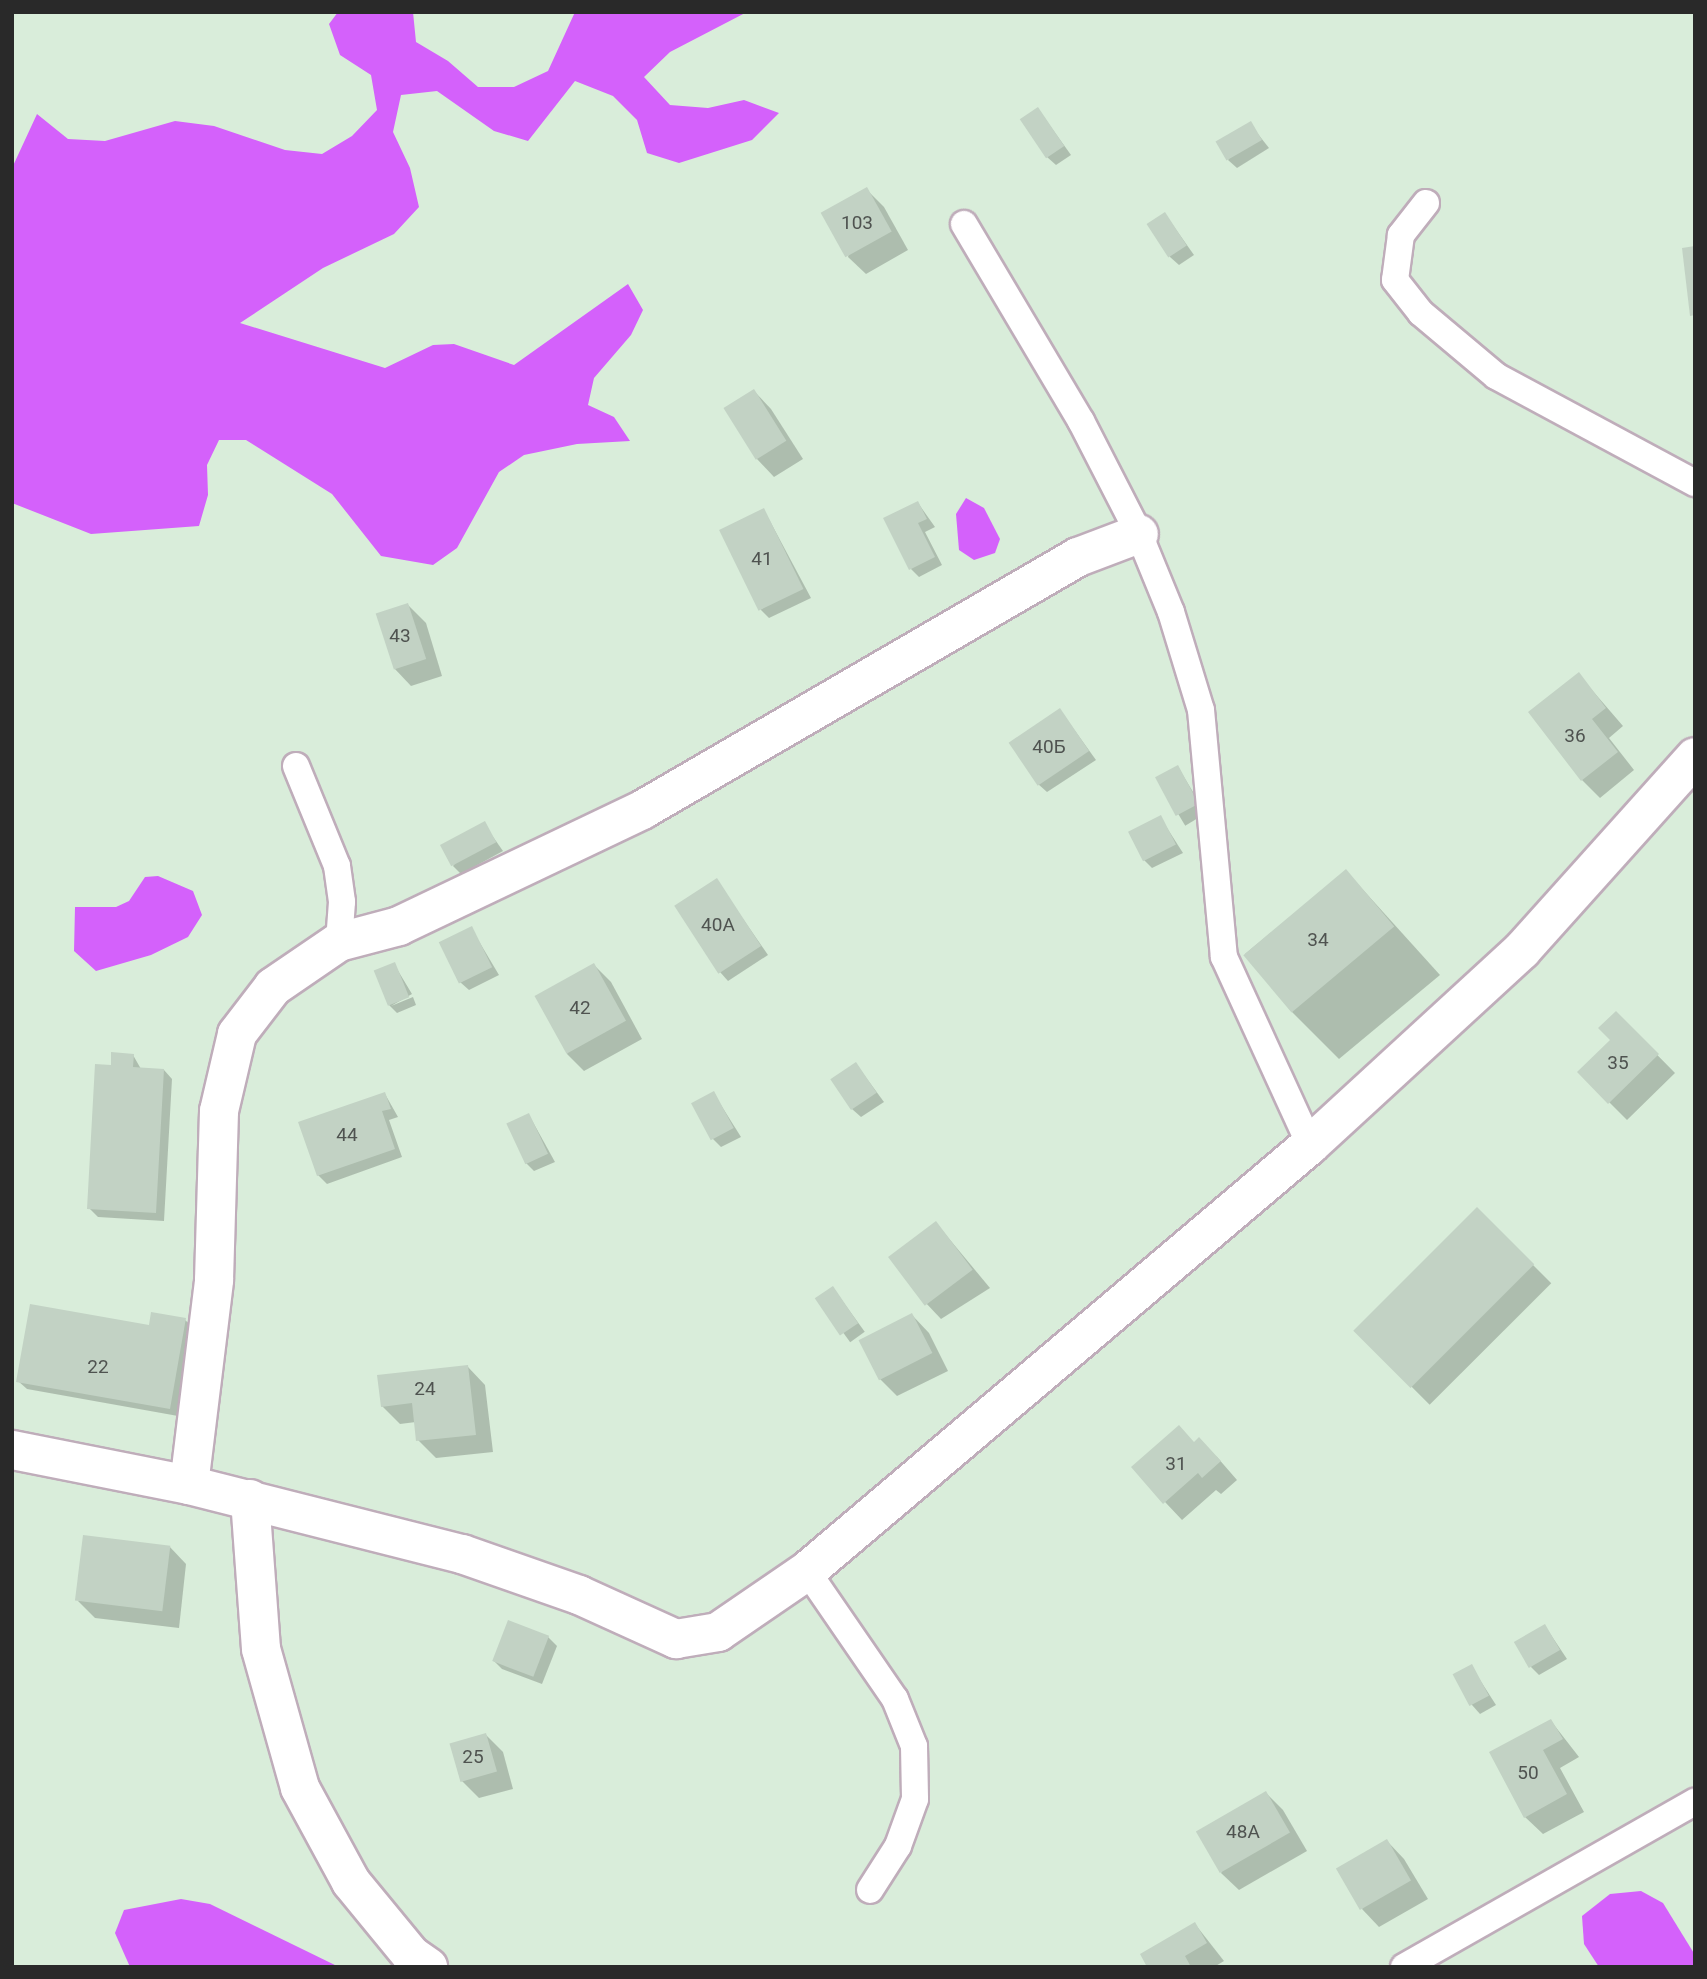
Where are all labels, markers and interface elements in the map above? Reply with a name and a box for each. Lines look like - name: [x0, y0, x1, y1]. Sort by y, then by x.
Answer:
- house number: 103: [841, 212, 873, 234]
- house number: 41: [751, 548, 773, 570]
- house number: 43: [389, 625, 411, 647]
- house number: 36: [1564, 725, 1586, 747]
- house number: 40Б: [1032, 736, 1066, 758]
- house number: 40А: [701, 914, 735, 936]
- house number: 34: [1307, 929, 1329, 951]
- house number: 42: [569, 997, 591, 1019]
- house number: 35: [1607, 1052, 1629, 1074]
- house number: 44: [336, 1124, 358, 1146]
- house number: 22: [87, 1356, 109, 1378]
- house number: 24: [414, 1378, 436, 1400]
- house number: 31: [1165, 1453, 1187, 1475]
- house number: 25: [462, 1746, 484, 1768]
- house number: 50: [1517, 1762, 1539, 1784]
- house number: 48А: [1226, 1821, 1260, 1843]

